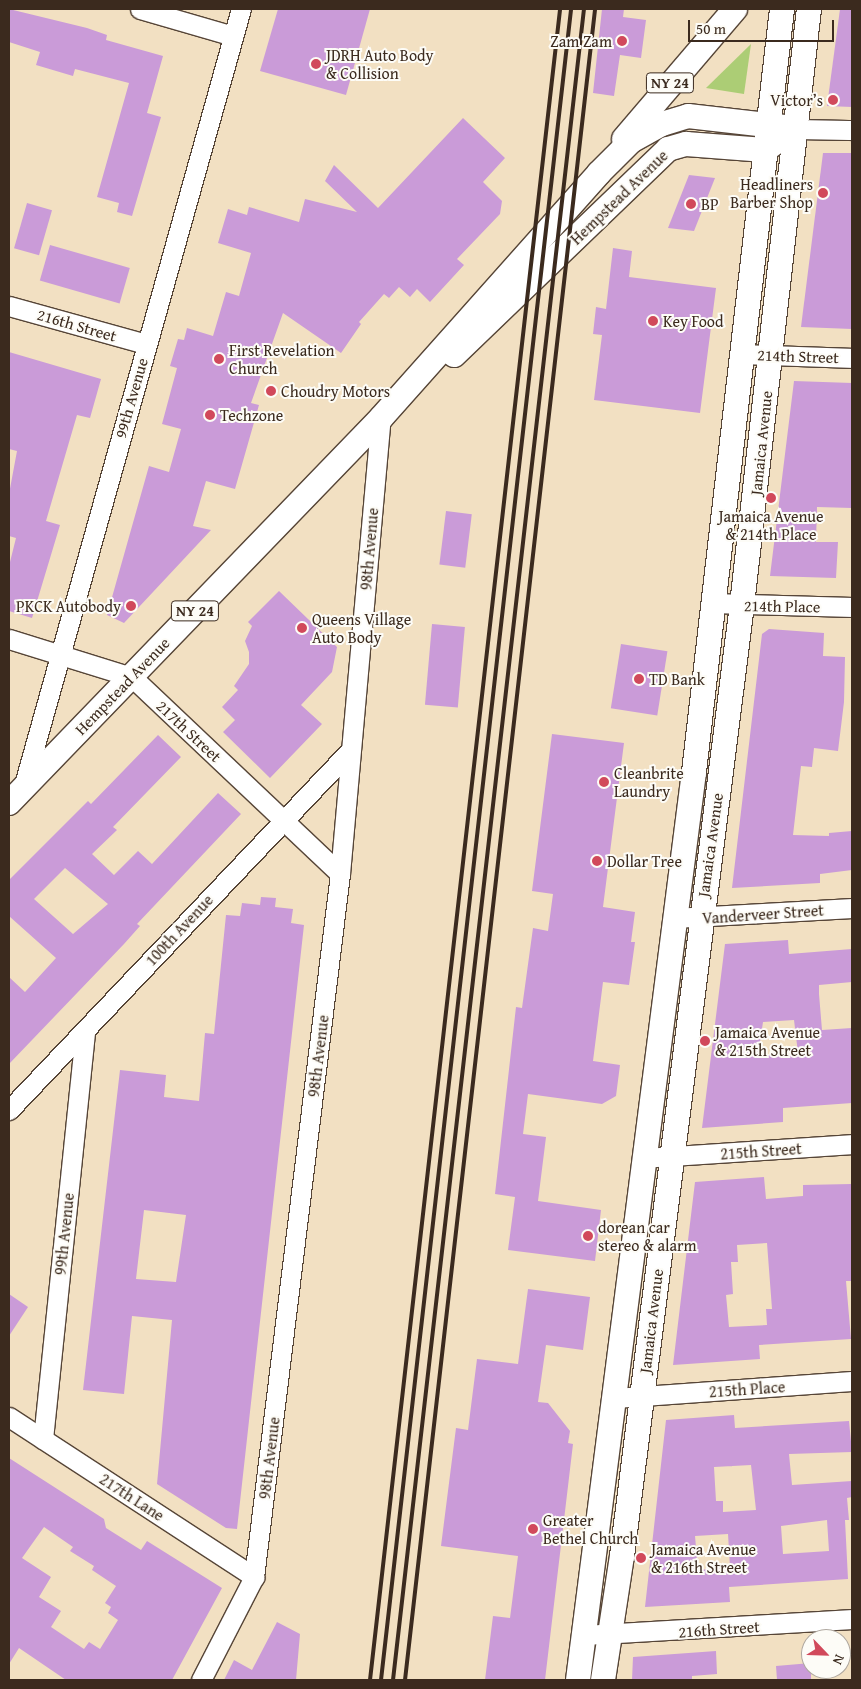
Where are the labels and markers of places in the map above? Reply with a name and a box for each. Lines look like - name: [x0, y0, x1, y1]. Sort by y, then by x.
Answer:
- place label: Zam Zam: [550, 31, 612, 51]
- marker: Zam Zam: [616, 35, 628, 47]
- place label: JDRH Auto Body & Collision: [326, 45, 434, 83]
- marker: JDRH Auto Body & Collision: [310, 58, 322, 70]
- place label: Victor’s: [770, 90, 823, 110]
- marker: Victor’s: [827, 94, 839, 106]
- place label: Headliners Barber Shop: [730, 174, 813, 212]
- marker: Headliners Barber Shop: [817, 187, 829, 199]
- place label: BP: [701, 194, 719, 214]
- marker: BP: [685, 198, 697, 210]
- place label: Key Food: [663, 311, 724, 331]
- marker: Key Food: [647, 315, 659, 327]
- place label: First Revelation Church: [229, 340, 335, 378]
- marker: First Revelation Church: [213, 353, 225, 365]
- place label: Choudry Motors: [281, 381, 390, 401]
- marker: Choudry Motors: [265, 385, 277, 397]
- place label: Techzone: [220, 405, 283, 425]
- marker: Techzone: [204, 409, 216, 421]
- marker: Jamaica Avenue & 214th Place: [765, 492, 777, 504]
- place label: Jamaica Avenue & 214th Place: [718, 506, 824, 544]
- place label: PKCK Autobody: [16, 596, 121, 616]
- marker: PKCK Autobody: [125, 600, 137, 612]
- place label: Queens Village Auto Body: [312, 609, 411, 647]
- marker: Queens Village Auto Body: [296, 622, 308, 634]
- place label: TD Bank: [649, 669, 705, 689]
- marker: TD Bank: [633, 673, 645, 685]
- place label: Cleanbrite Laundry: [614, 763, 684, 801]
- marker: Cleanbrite Laundry: [598, 776, 610, 788]
- place label: Dollar Tree: [607, 851, 682, 871]
- marker: Dollar Tree: [591, 855, 603, 867]
- place label: Jamaica Avenue & 215th Street: [715, 1022, 820, 1060]
- marker: Jamaica Avenue & 215th Street: [699, 1035, 711, 1047]
- place label: dorean car stereo & alarm: [598, 1217, 697, 1255]
- marker: dorean car stereo & alarm: [582, 1230, 594, 1242]
- place label: Greater Bethel Church: [543, 1510, 638, 1548]
- marker: Greater Bethel Church: [527, 1523, 539, 1535]
- place label: Jamaica Avenue & 216th Street: [651, 1539, 756, 1577]
- marker: Jamaica Avenue & 216th Street: [635, 1552, 647, 1564]

